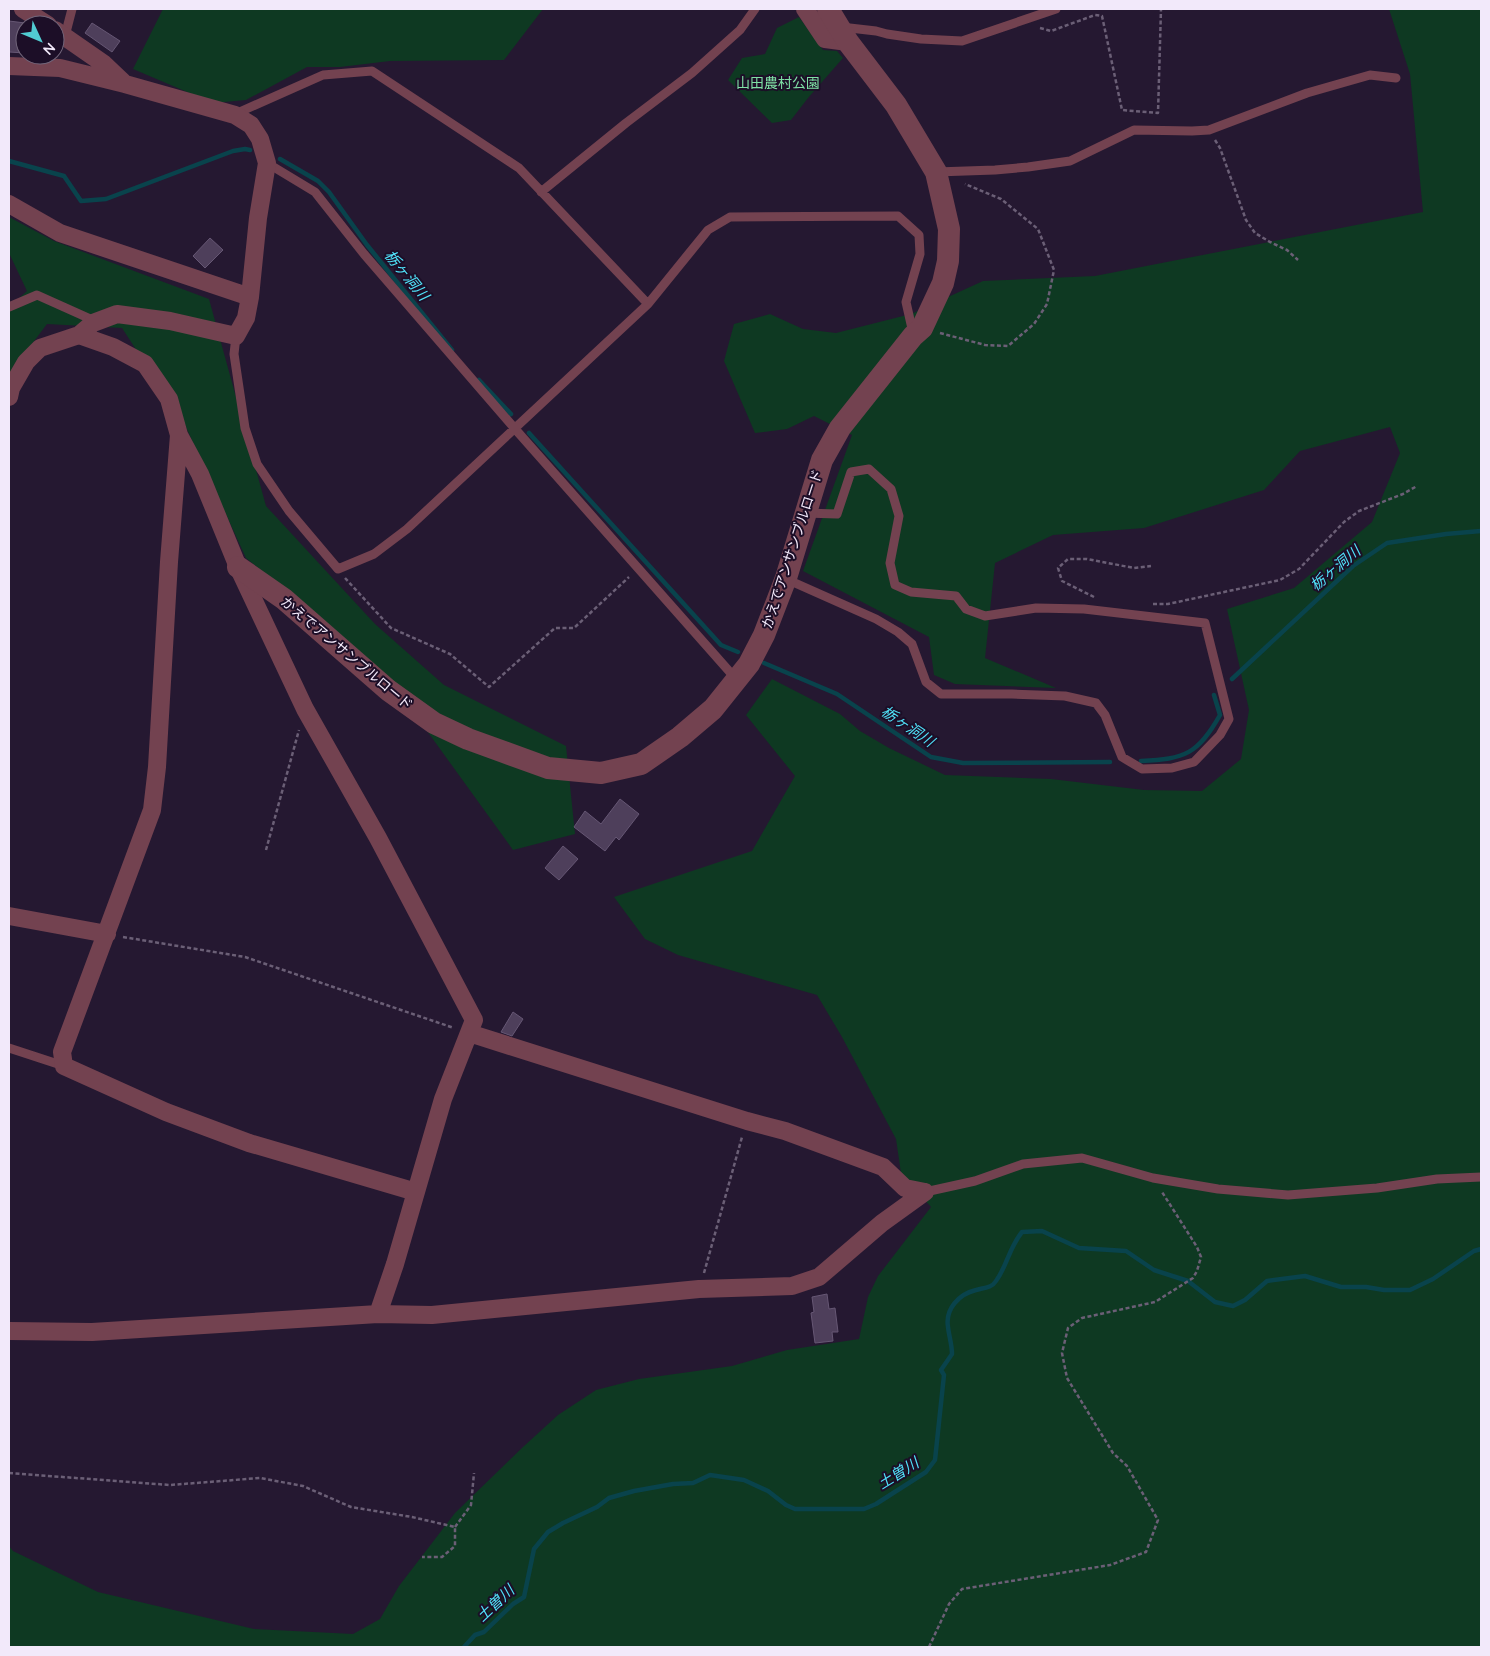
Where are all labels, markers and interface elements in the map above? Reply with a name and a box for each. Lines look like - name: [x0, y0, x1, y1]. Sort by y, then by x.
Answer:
- north arrow: [15, 15, 65, 65]
- text: N: [39, 39, 59, 59]
- park label: 山田農村公園: [736, 74, 820, 92]
- water label: 栃ヶ洞川: [381, 246, 435, 306]
- street label: かえでアンサンブルロード: [758, 467, 826, 631]
- water label: 栃ヶ洞川: [1306, 540, 1366, 595]
- street label: かえでアンサンブルロード: [277, 593, 417, 713]
- water label: 栃ヶ洞川: [878, 701, 940, 752]
- water label: 土曽川: [874, 1452, 924, 1493]
- water label: 土曽川: [472, 1579, 519, 1625]

